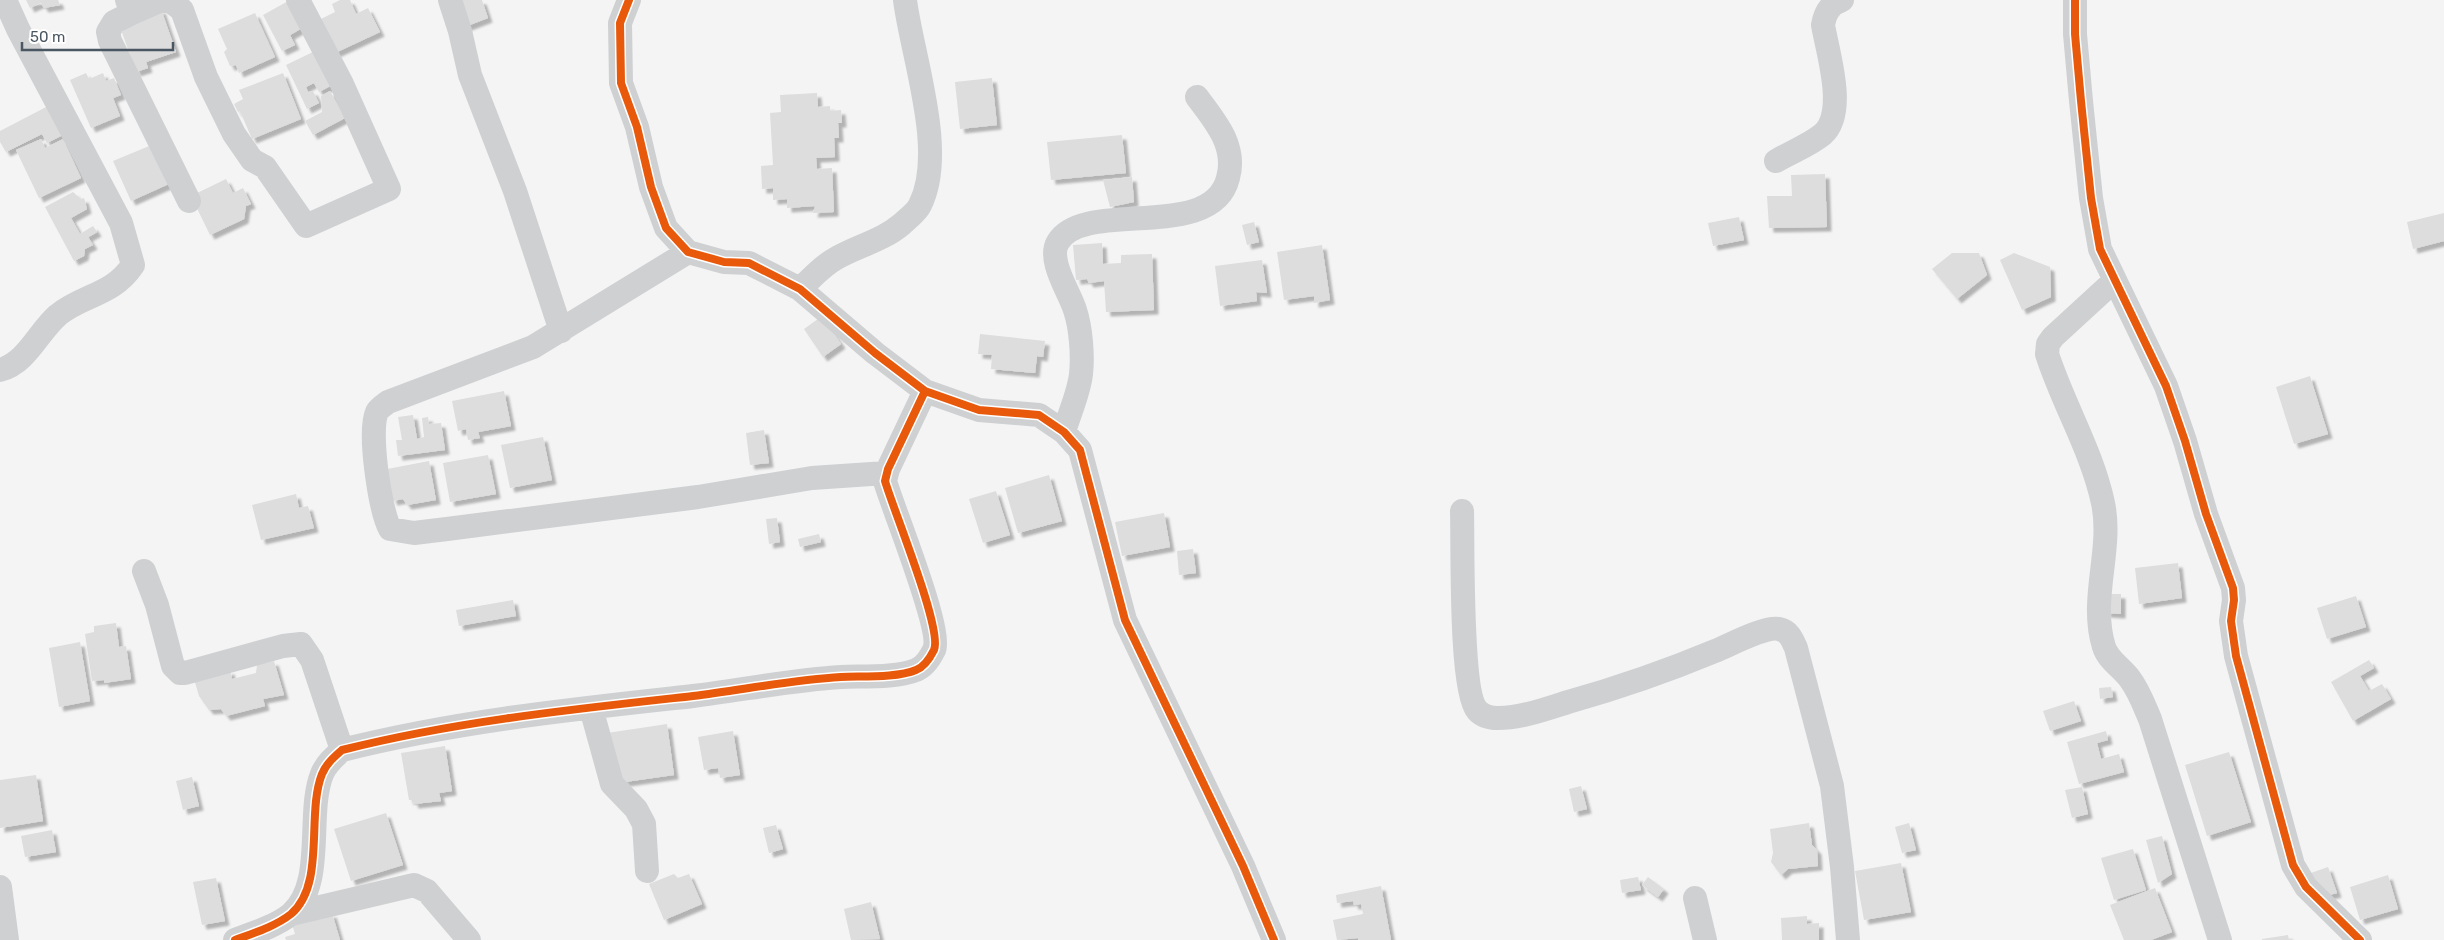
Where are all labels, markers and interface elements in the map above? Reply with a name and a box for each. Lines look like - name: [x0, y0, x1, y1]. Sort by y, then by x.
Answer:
- scale bar: [22, 20, 174, 52]
- text: 50 m: [30, 28, 65, 46]

